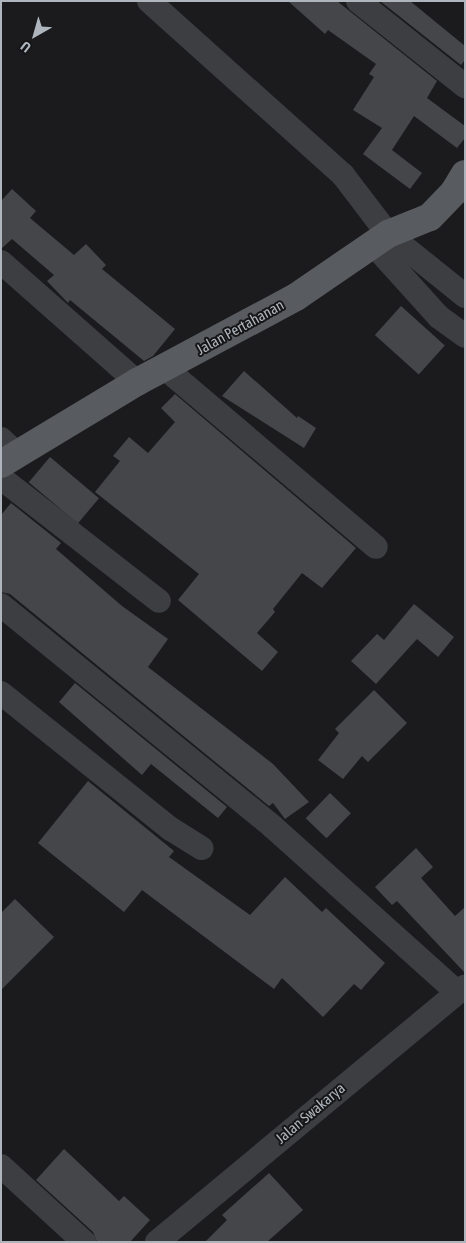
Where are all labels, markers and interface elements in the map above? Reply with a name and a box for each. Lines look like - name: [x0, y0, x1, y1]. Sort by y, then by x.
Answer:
- north arrow: [10, 10, 60, 60]
- text: U: [18, 38, 34, 56]
- street label: Jalan Pertahanan: [193, 296, 287, 358]
- street label: Jalan Swakarya: [272, 1079, 348, 1147]

